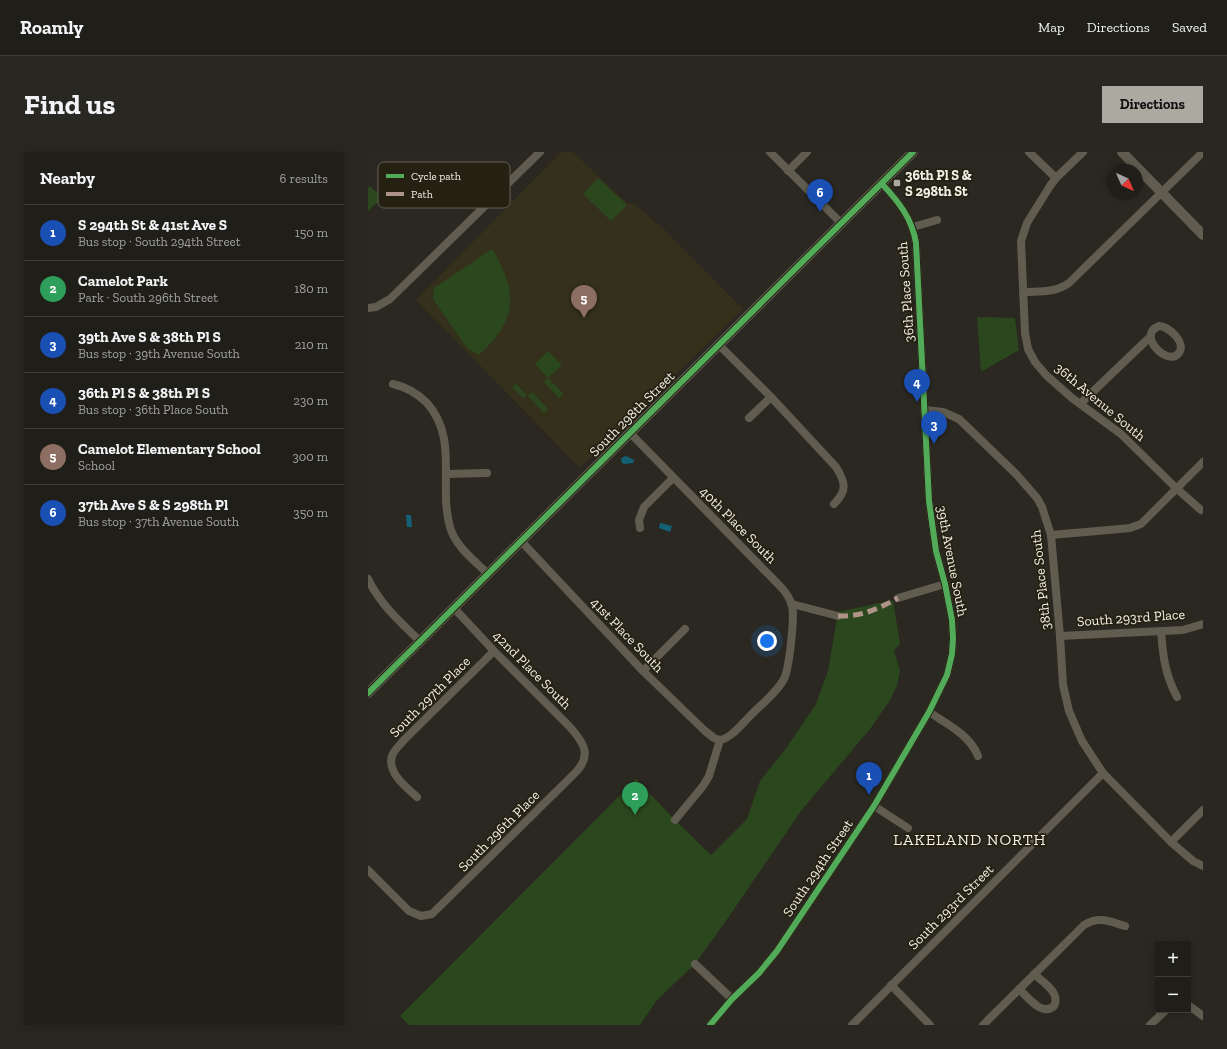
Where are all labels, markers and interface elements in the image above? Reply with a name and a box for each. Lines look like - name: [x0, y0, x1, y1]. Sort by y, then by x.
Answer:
- text: Roamly: [20, 16, 83, 39]
- text: Map: [1038, 19, 1065, 36]
- text: Directions: [1087, 19, 1150, 36]
- text: Saved: [1172, 19, 1207, 36]
- button: Directions: [1102, 86, 1203, 123]
- text: Find us: [24, 88, 115, 121]
- legend: [378, 162, 510, 208]
- north arrow: [1107, 164, 1143, 200]
- place label: 36th Pl S & S 298th St: [905, 167, 972, 200]
- text: Nearby: [40, 168, 95, 188]
- text: Cycle path: [411, 170, 462, 183]
- text: 6 results: [280, 171, 328, 186]
- marker: 36th Pl S & S 298th St: [892, 178, 902, 188]
- pin: 6: [807, 179, 833, 212]
- text: Path: [411, 188, 434, 201]
- text: S 294th St & 41st Ave S: [78, 216, 227, 234]
- text: 1: [50, 225, 56, 240]
- text: 150 m: [295, 225, 328, 240]
- text: Bus stop · South 294th Street: [78, 234, 240, 249]
- street label: 36th Place South: [894, 241, 918, 343]
- text: Camelot Park: [78, 272, 168, 290]
- text: 2: [50, 281, 56, 296]
- text: 180 m: [294, 281, 328, 296]
- pin: 5: [571, 285, 597, 318]
- text: Park · South 296th Street: [78, 290, 218, 305]
- text: 39th Ave S & 38th Pl S: [78, 328, 221, 346]
- text: 3: [50, 337, 56, 352]
- text: 210 m: [295, 337, 328, 352]
- text: Bus stop · 39th Avenue South: [78, 346, 240, 361]
- street label: 36th Avenue South: [1051, 359, 1149, 445]
- street label: South 298th Street: [586, 367, 679, 460]
- pin: 4: [904, 369, 930, 402]
- text: 36th Pl S & 38th Pl S: [78, 384, 210, 402]
- text: 4: [49, 393, 57, 408]
- text: 230 m: [293, 393, 328, 408]
- text: Bus stop · 36th Place South: [78, 402, 228, 417]
- pin: 3: [921, 411, 947, 444]
- text: Camelot Elementary School: [78, 440, 261, 458]
- text: 5: [50, 449, 56, 464]
- text: 300 m: [292, 449, 328, 464]
- text: School: [78, 458, 115, 473]
- street label: 40th Place South: [696, 483, 780, 567]
- text: 37th Ave S & S 298th Pl: [78, 496, 228, 514]
- street label: 39th Avenue South: [933, 504, 971, 618]
- text: 6: [50, 505, 56, 520]
- text: 350 m: [293, 505, 328, 520]
- text: Bus stop · 37th Avenue South: [78, 514, 239, 529]
- street label: 38th Place South: [1027, 529, 1055, 631]
- street label: 41st Place South: [587, 594, 667, 676]
- street label: South 293rd Place: [1076, 606, 1186, 630]
- street label: 42nd Place South: [489, 627, 575, 713]
- your location: [757, 631, 777, 651]
- street label: South 297th Place: [386, 653, 474, 741]
- pin: 1: [856, 762, 882, 795]
- pin: 2: [622, 782, 648, 815]
- street label: South 296th Place: [455, 786, 544, 875]
- street label: South 294th Street: [779, 815, 857, 920]
- district label: LAKELAND NORTH: [893, 830, 1047, 849]
- street label: South 293rd Street: [905, 860, 998, 953]
- map controls: [1155, 941, 1191, 1013]
- button: +: [1155, 941, 1191, 977]
- button: −: [1155, 977, 1191, 1013]

